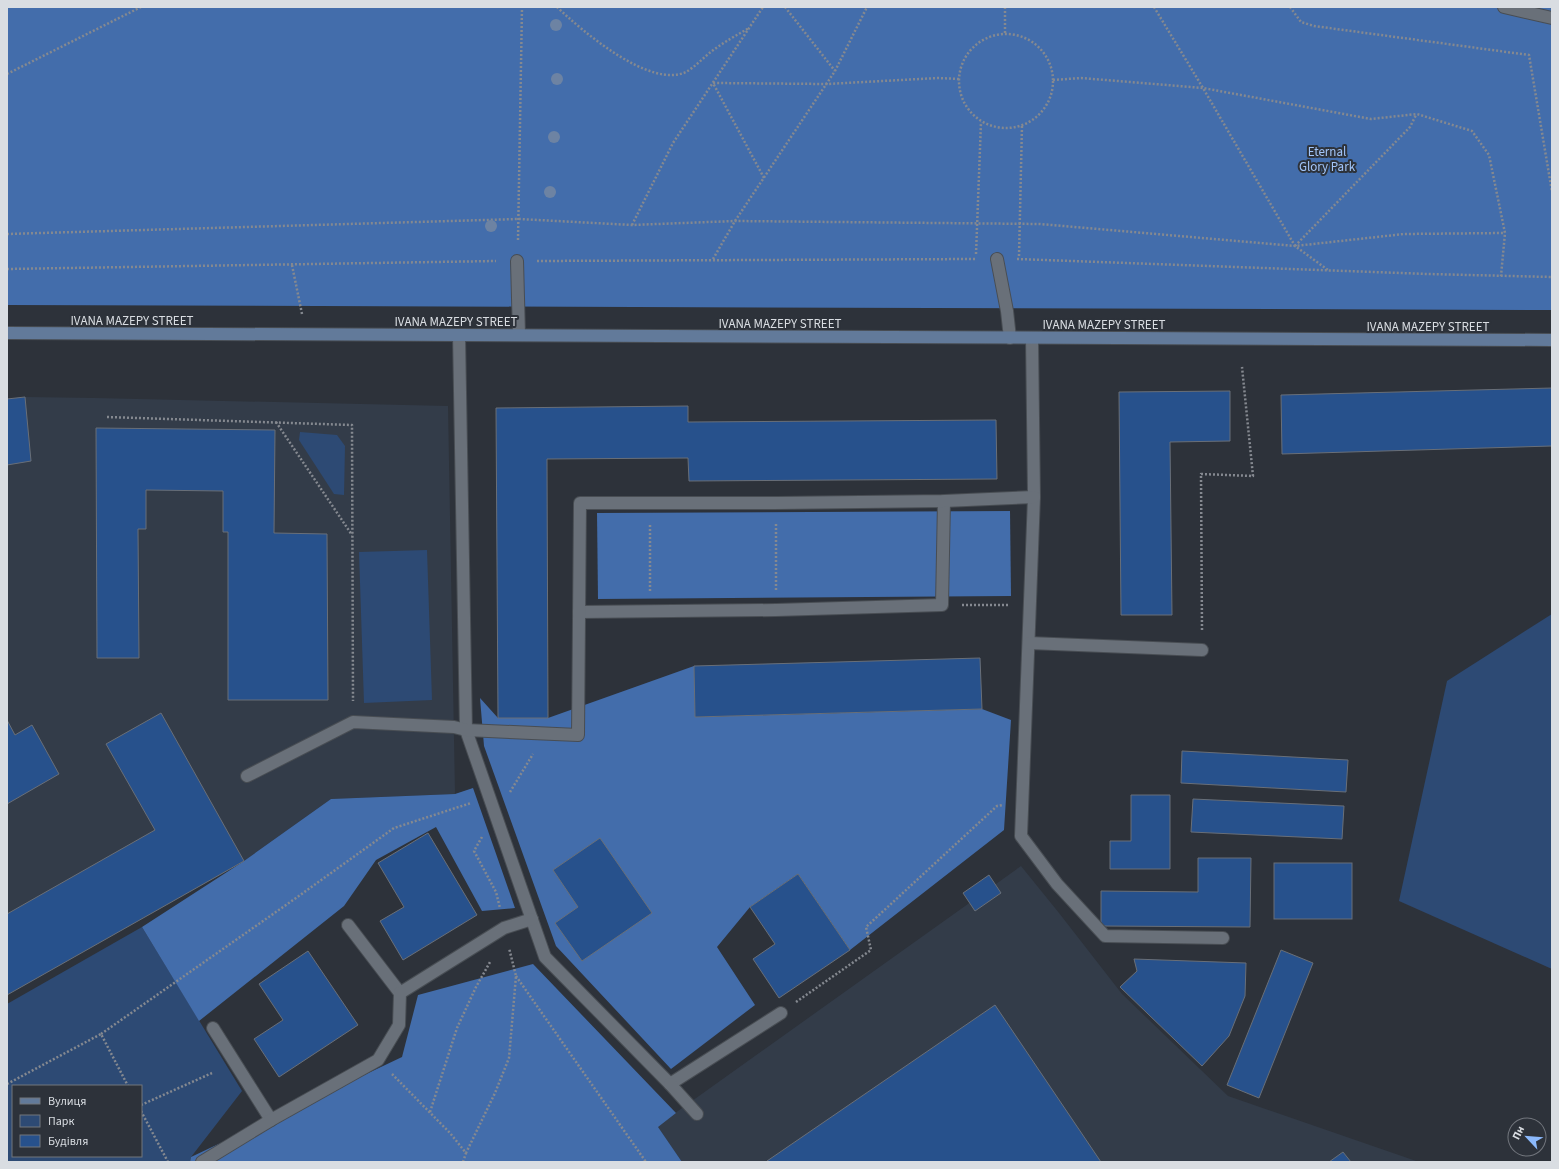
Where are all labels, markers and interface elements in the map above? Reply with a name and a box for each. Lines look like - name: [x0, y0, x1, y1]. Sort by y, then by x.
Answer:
- park label: Eternal Glory Park: [1299, 143, 1356, 176]
- street label: IVANA MAZEPY STREET: [70, 312, 194, 330]
- street label: IVANA MAZEPY STREET: [394, 313, 518, 331]
- street label: IVANA MAZEPY STREET: [718, 315, 842, 333]
- street label: IVANA MAZEPY STREET: [1042, 316, 1166, 334]
- street label: IVANA MAZEPY STREET: [1366, 318, 1490, 336]
- legend: [12, 1085, 142, 1157]
- text: Вулиця: [48, 1093, 86, 1110]
- text: Парк: [48, 1113, 74, 1130]
- north arrow: [1507, 1117, 1547, 1157]
- text: Пн: [1509, 1123, 1528, 1142]
- text: Будівля: [48, 1133, 88, 1150]

